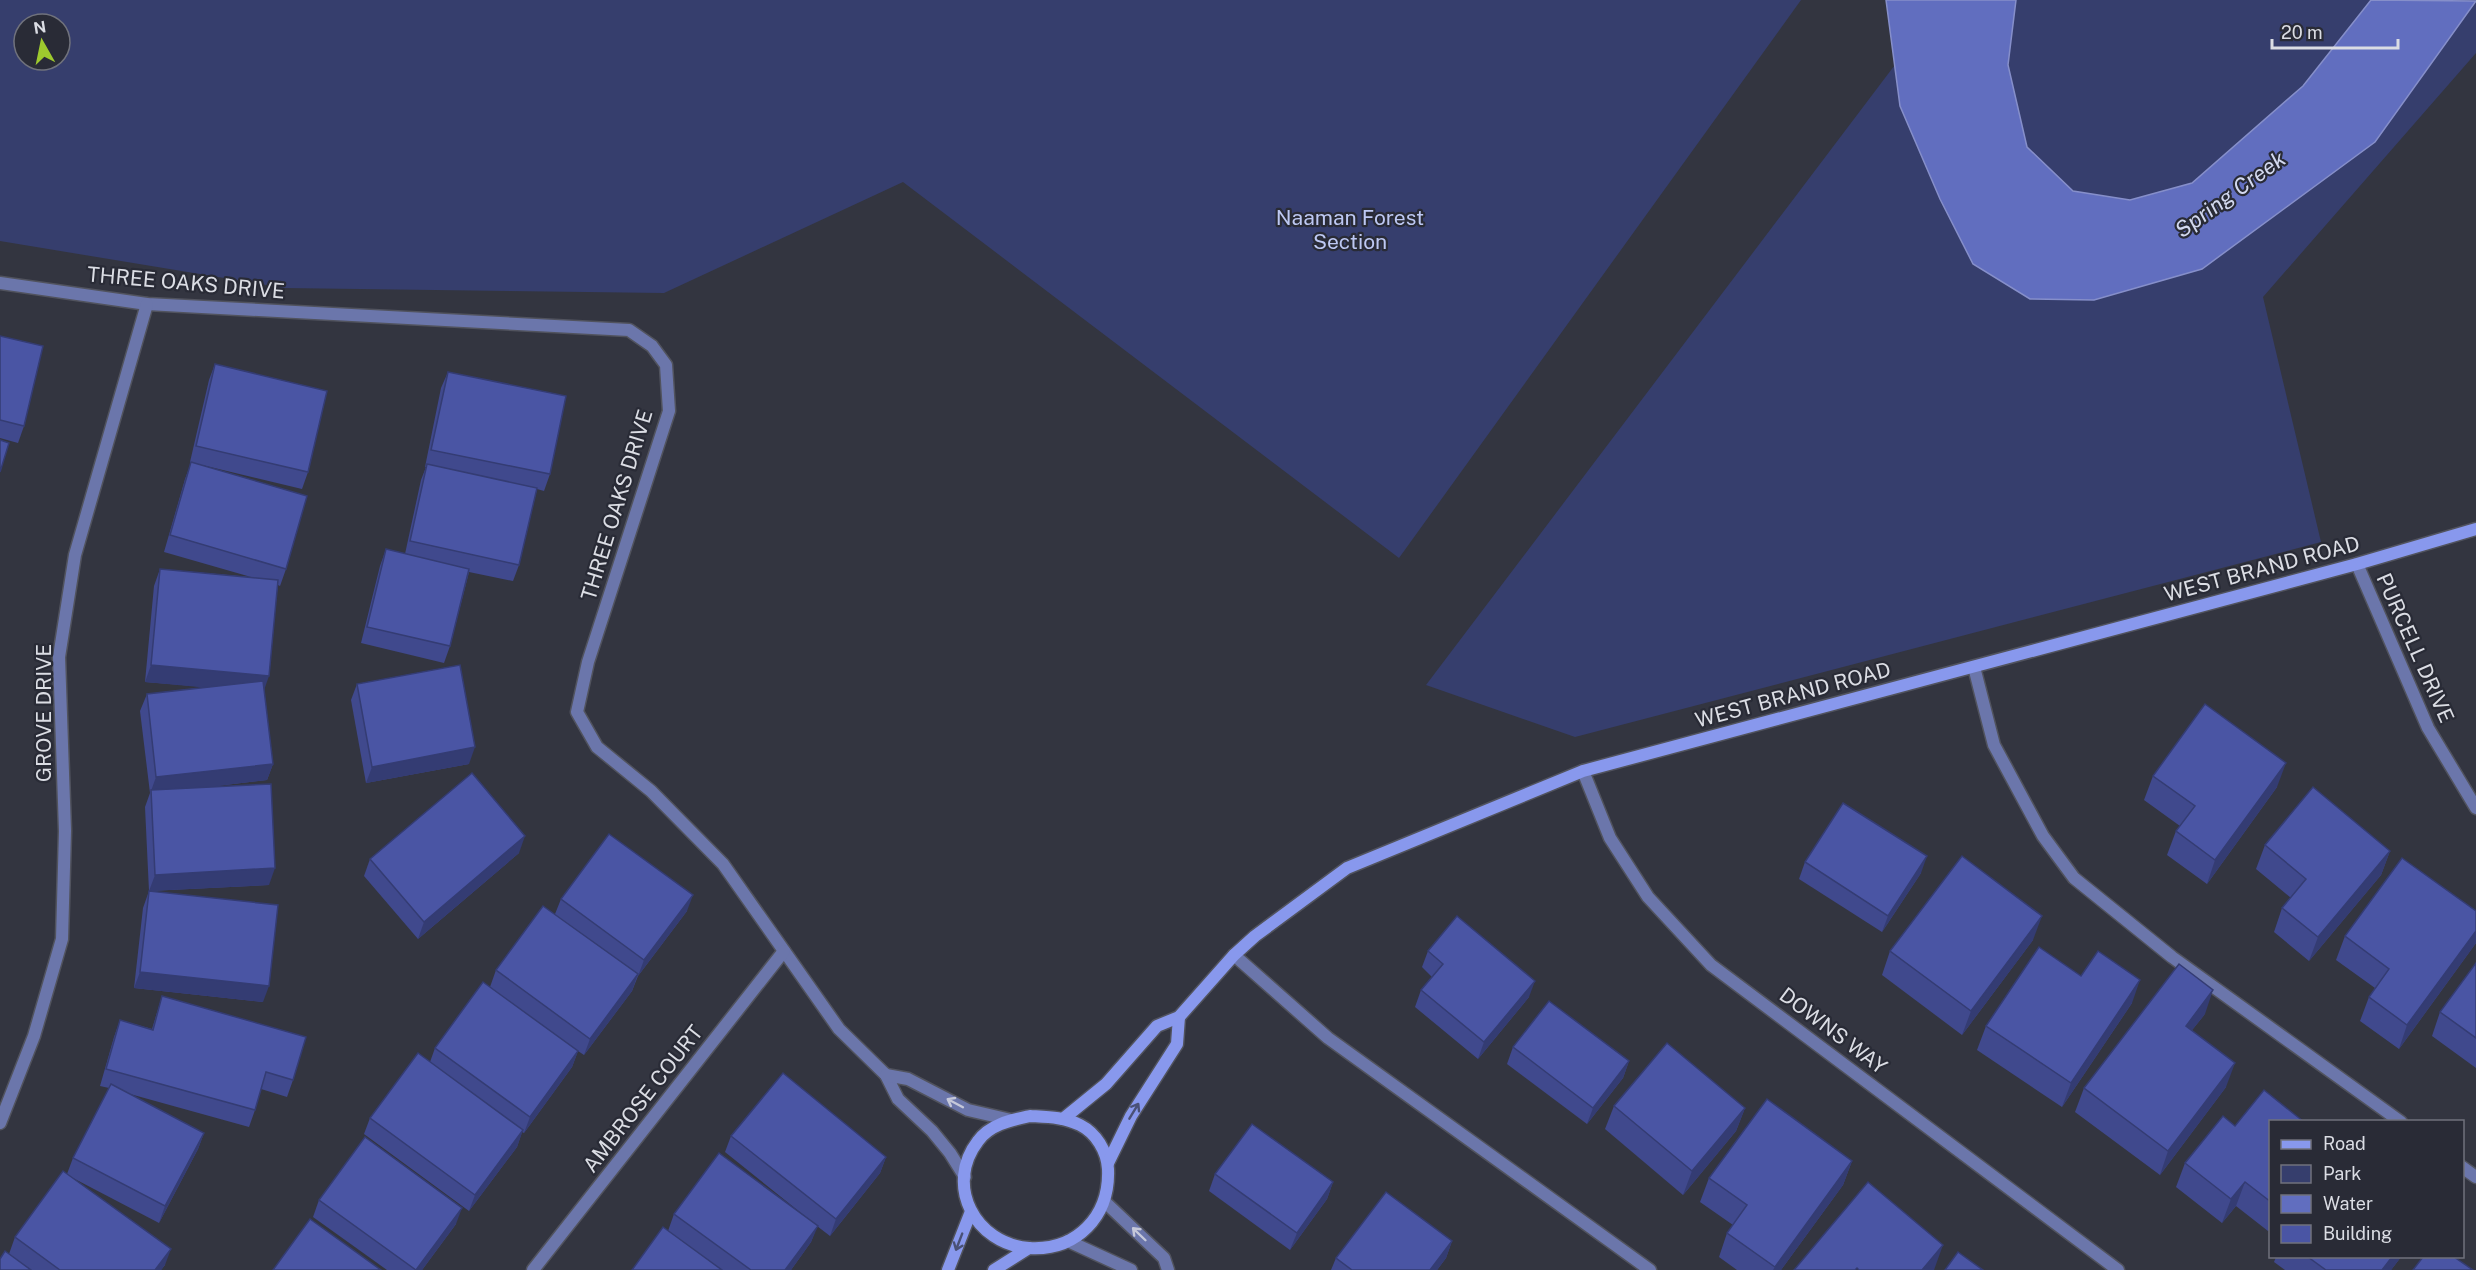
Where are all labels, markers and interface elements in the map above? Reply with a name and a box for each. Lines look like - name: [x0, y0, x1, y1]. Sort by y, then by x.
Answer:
- north arrow: [12, 12, 72, 72]
- scale bar: [2272, 12, 2398, 50]
- text: N: [32, 17, 47, 38]
- text: 20 m: [2281, 22, 2323, 43]
- water label: Spring Creek: [2170, 145, 2290, 243]
- park label: Naaman Forest Section: [1276, 205, 1424, 254]
- street label: THREE OAKS DRIVE: [86, 261, 286, 304]
- street label: THREE OAKS DRIVE: [576, 406, 657, 603]
- street label: WEST BRAND ROAD: [2161, 530, 2362, 607]
- street label: PURCELL DRIVE: [2371, 569, 2460, 726]
- street label: GROVE DRIVE: [31, 644, 56, 782]
- street label: WEST BRAND ROAD: [1692, 656, 1893, 733]
- street label: DOWNS WAY: [1775, 982, 1892, 1079]
- street label: AMBROSE COURT: [577, 1020, 708, 1177]
- one-way arrow: [947, 1097, 964, 1109]
- one-way arrow: [1129, 1103, 1141, 1120]
- legend: [2269, 1120, 2464, 1258]
- text: Road: [2323, 1133, 2366, 1154]
- text: Park: [2323, 1163, 2361, 1184]
- text: Water: [2323, 1193, 2373, 1214]
- text: Building: [2323, 1223, 2392, 1244]
- one-way arrow: [1132, 1227, 1147, 1242]
- one-way arrow: [953, 1232, 964, 1251]

